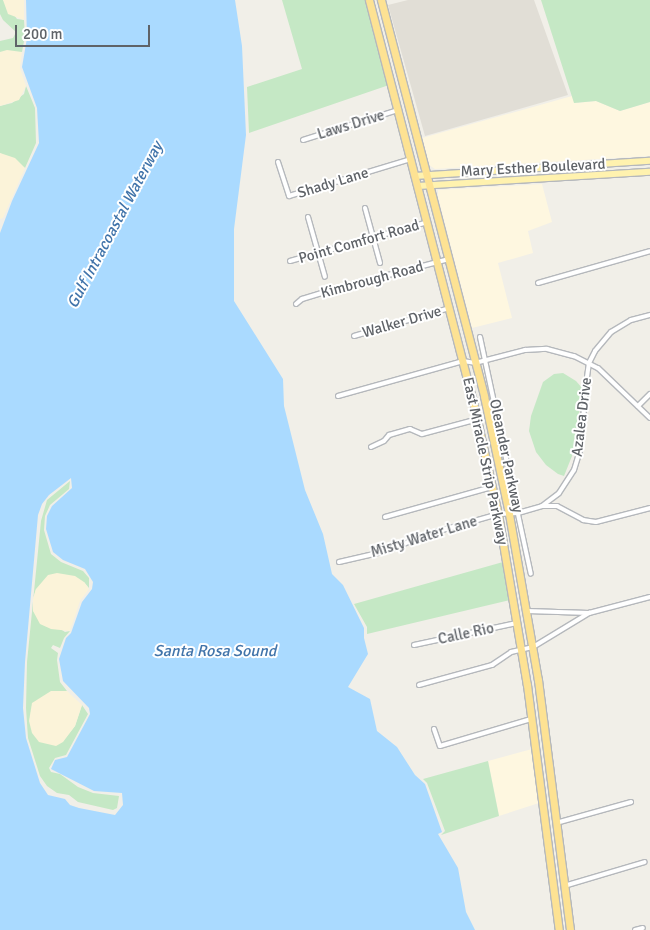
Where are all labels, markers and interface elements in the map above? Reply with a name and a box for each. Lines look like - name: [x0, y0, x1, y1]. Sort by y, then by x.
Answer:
- scale bar: [18, 15, 152, 47]
- text: 200 m: [23, 25, 63, 43]
- street label: Laws Drive: [315, 106, 387, 144]
- water label: Gulf Intracoastal Waterway: [63, 139, 167, 311]
- street label: Mary Esther Boulevard: [460, 155, 606, 181]
- street label: Shady Lane: [295, 164, 371, 202]
- street label: Point Comfort Road: [297, 216, 421, 268]
- street label: Kimbrough Road: [319, 258, 425, 302]
- street label: Walker Drive: [360, 302, 444, 342]
- street label: East Miracle Strip Parkway: [458, 376, 512, 546]
- street label: Azalea Drive: [568, 376, 596, 458]
- street label: Oleander Parkway: [485, 398, 527, 514]
- street label: Misty Water Lane: [369, 512, 479, 562]
- street label: Calle Rio: [436, 619, 496, 649]
- water label: Santa Rosa Sound: [154, 641, 276, 661]

